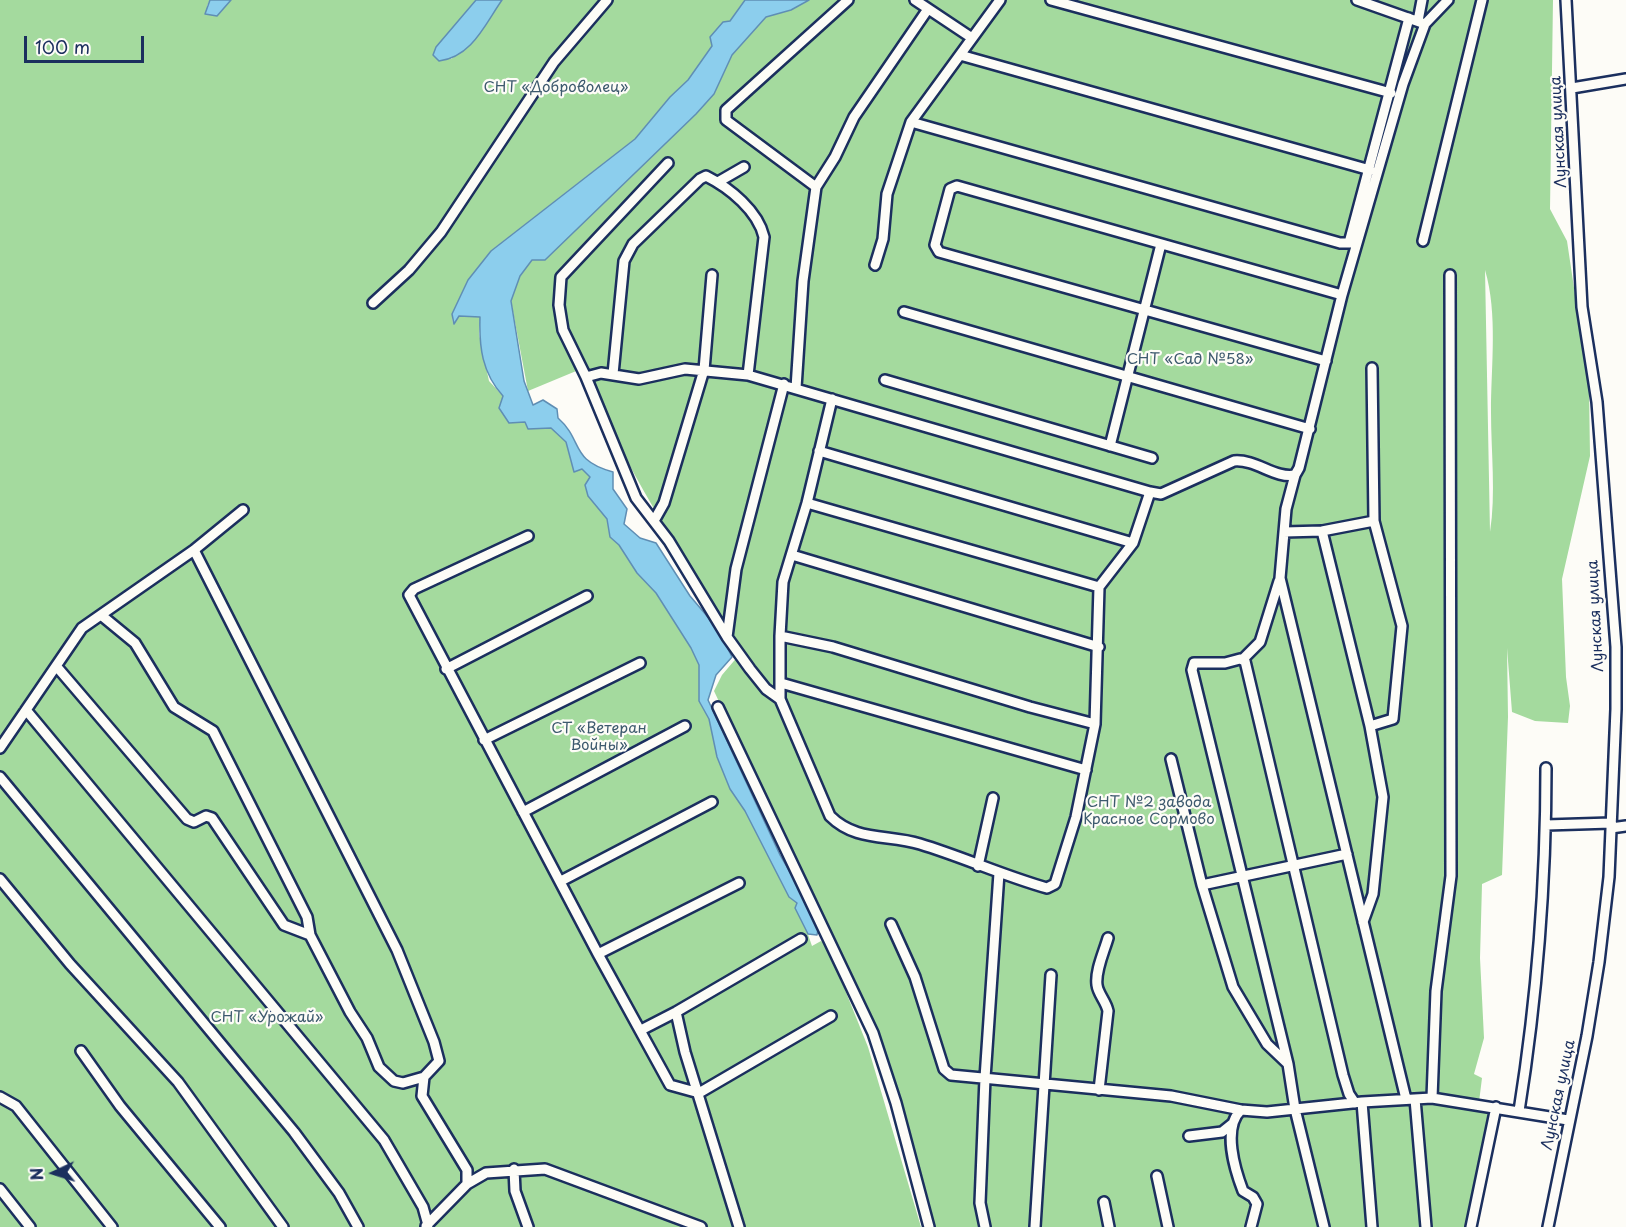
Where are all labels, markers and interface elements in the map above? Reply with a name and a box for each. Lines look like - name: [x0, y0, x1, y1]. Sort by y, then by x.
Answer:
- scale bar: [27, 24, 147, 62]
- text: 100 m: [35, 33, 90, 60]
- street label: Лунская улица: [1547, 75, 1571, 189]
- park label: СНТ «Доброволец»: [484, 79, 628, 97]
- park label: СНТ «Сад №58»: [1127, 351, 1253, 369]
- street label: Лунская улица: [1584, 559, 1608, 673]
- park label: СТ «Ветеран Войны»: [551, 720, 647, 755]
- park label: СНТ №2 завода Красное Сормово: [1083, 794, 1215, 829]
- park label: СНТ «Урожай»: [211, 1009, 323, 1027]
- street label: Лунская улица: [1539, 1038, 1579, 1152]
- north arrow: [24, 1143, 84, 1203]
- text: N: [24, 1167, 48, 1181]

